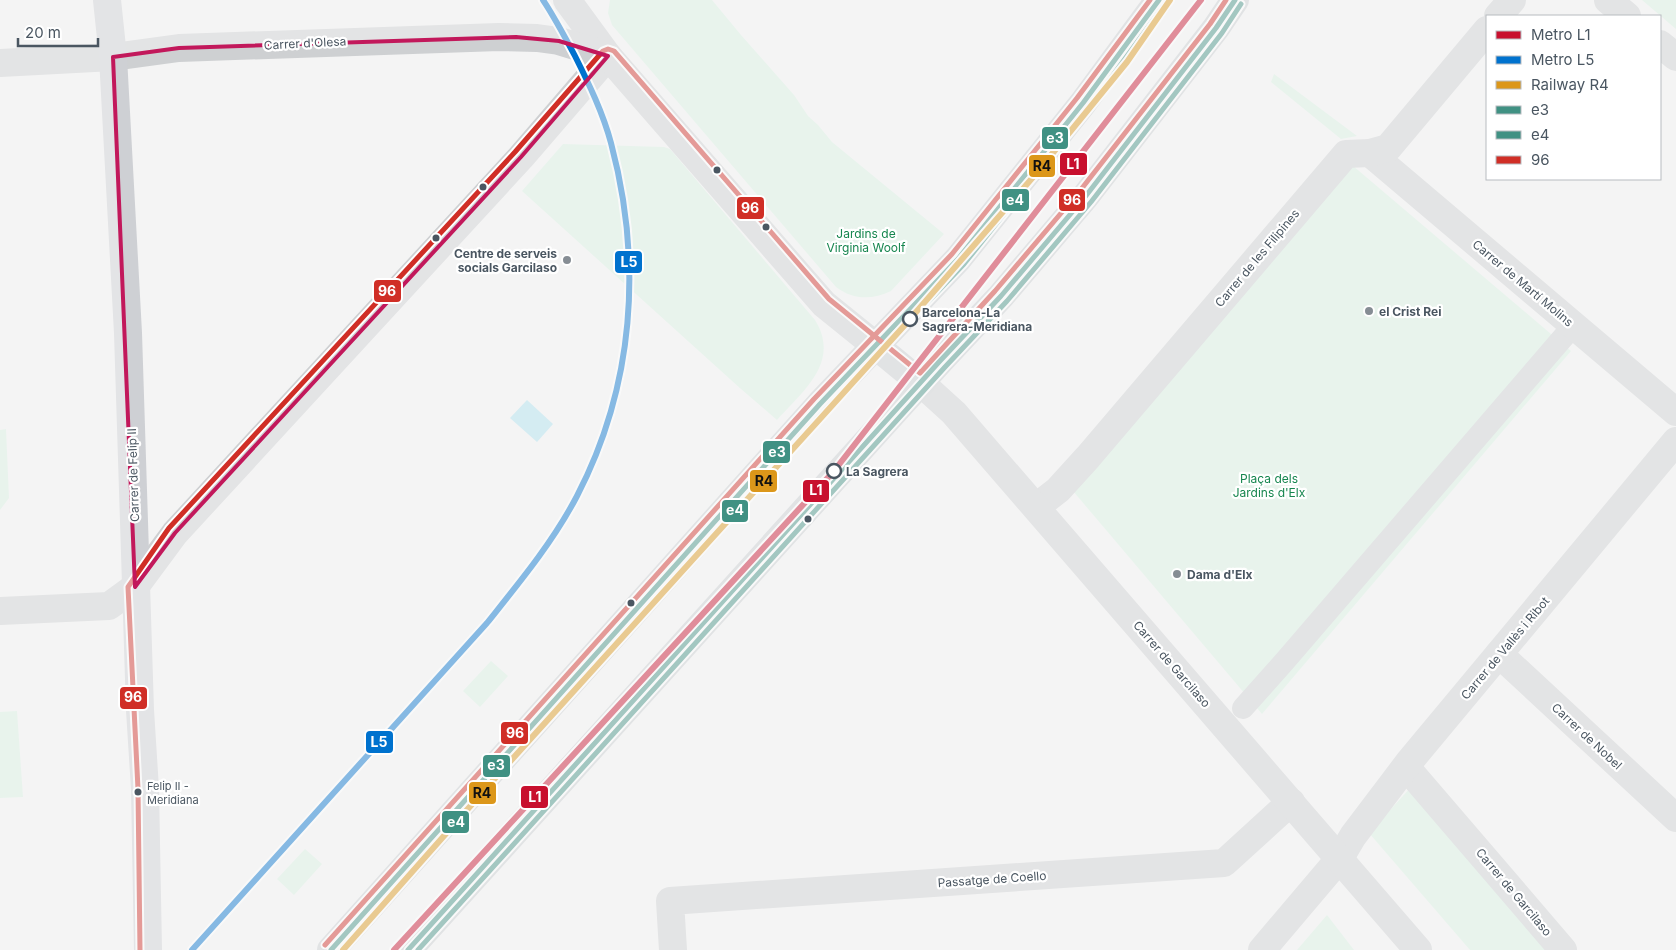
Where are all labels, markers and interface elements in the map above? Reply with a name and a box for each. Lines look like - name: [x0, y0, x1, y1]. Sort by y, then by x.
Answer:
- scale bar: [18, 15, 98, 47]
- legend: [1486, 15, 1661, 180]
- text: 20 m: [25, 23, 61, 42]
- text: Metro L1: [1531, 25, 1591, 44]
- street label: Carrer d'Olesa: [263, 33, 347, 53]
- text: Metro L5: [1531, 50, 1594, 69]
- text: Railway R4: [1531, 75, 1609, 94]
- text: e3: [1531, 100, 1549, 119]
- text: e4: [1531, 125, 1549, 144]
- line badge: e3: [1041, 126, 1069, 150]
- text: e3: [1046, 129, 1064, 146]
- text: 96: [1531, 150, 1550, 169]
- line badge: L1: [1059, 152, 1088, 176]
- line badge: R4: [1028, 154, 1056, 178]
- text: L1: [1066, 155, 1080, 172]
- text: R4: [1033, 157, 1051, 174]
- unlabelled marker: [712, 165, 722, 175]
- unlabelled marker: [478, 182, 488, 192]
- line badge: e4: [1001, 188, 1030, 212]
- line badge: 96: [1058, 188, 1086, 212]
- text: e4: [1006, 191, 1024, 208]
- text: 96: [1063, 191, 1081, 208]
- line badge: 96: [736, 196, 765, 220]
- text: 96: [741, 199, 759, 216]
- street label: Carrer de les Filipines: [1212, 206, 1302, 310]
- unlabelled marker: [761, 222, 771, 232]
- park label: Jardins de Virginia Woolf: [827, 226, 906, 255]
- unlabelled marker: [431, 233, 441, 243]
- street label: Carrer de Martí Molins: [1470, 236, 1576, 330]
- place label: Centre de serveis socials Garcilaso: [454, 246, 557, 275]
- line badge: L5: [614, 250, 643, 274]
- text: L5: [621, 253, 637, 270]
- marker: Centre de serveis socials Garcilaso: [561, 254, 573, 266]
- line badge: 96: [373, 279, 402, 303]
- text: 96: [378, 282, 396, 299]
- place label: el Crist Rei: [1379, 304, 1441, 319]
- place label: Barcelona-La Sagrera-Meridiana: [922, 305, 1032, 334]
- marker: el Crist Rei: [1363, 305, 1375, 317]
- marker: Barcelona-La Sagrera-Meridiana: [902, 311, 918, 327]
- street label: Carrer de Felip II: [124, 428, 142, 522]
- line badge: e3: [762, 440, 791, 464]
- text: e3: [768, 443, 786, 460]
- marker: La Sagrera: [826, 463, 842, 479]
- place label: La Sagrera: [846, 464, 908, 479]
- line badge: R4: [749, 469, 778, 493]
- park label: Plaça dels Jardins d'Elx: [1233, 471, 1306, 500]
- text: R4: [755, 472, 773, 489]
- line badge: L1: [802, 479, 830, 503]
- text: L1: [809, 481, 823, 498]
- line badge: e4: [721, 499, 749, 523]
- text: e4: [726, 501, 744, 518]
- unlabelled marker: [803, 514, 813, 524]
- place label: Dama d'Elx: [1187, 567, 1253, 582]
- marker: Dama d'Elx: [1171, 568, 1183, 580]
- street label: Carrer de Vallès i Ribot: [1458, 594, 1552, 702]
- unlabelled marker: [626, 598, 636, 608]
- street label: Carrer de Garcilaso: [1130, 618, 1214, 710]
- line badge: 96: [119, 686, 148, 710]
- text: 96: [124, 688, 142, 705]
- street label: Carrer de Nobel: [1549, 700, 1625, 772]
- line badge: 96: [500, 721, 529, 745]
- text: 96: [506, 724, 524, 741]
- line badge: L5: [365, 730, 394, 754]
- text: L5: [371, 733, 387, 750]
- line badge: e3: [482, 754, 511, 778]
- text: e3: [487, 756, 505, 773]
- place label: Felip II - Meridiana: [147, 779, 199, 807]
- line badge: R4: [468, 781, 497, 805]
- text: R4: [473, 784, 491, 801]
- line badge: L1: [520, 785, 549, 809]
- marker: Felip II - Meridiana: [133, 787, 143, 797]
- text: L1: [528, 788, 542, 805]
- line badge: e4: [441, 810, 470, 834]
- text: e4: [447, 813, 465, 830]
- street label: Carrer de Garcilaso: [1473, 845, 1555, 939]
- street label: Passatge de Coello: [937, 868, 1047, 890]

